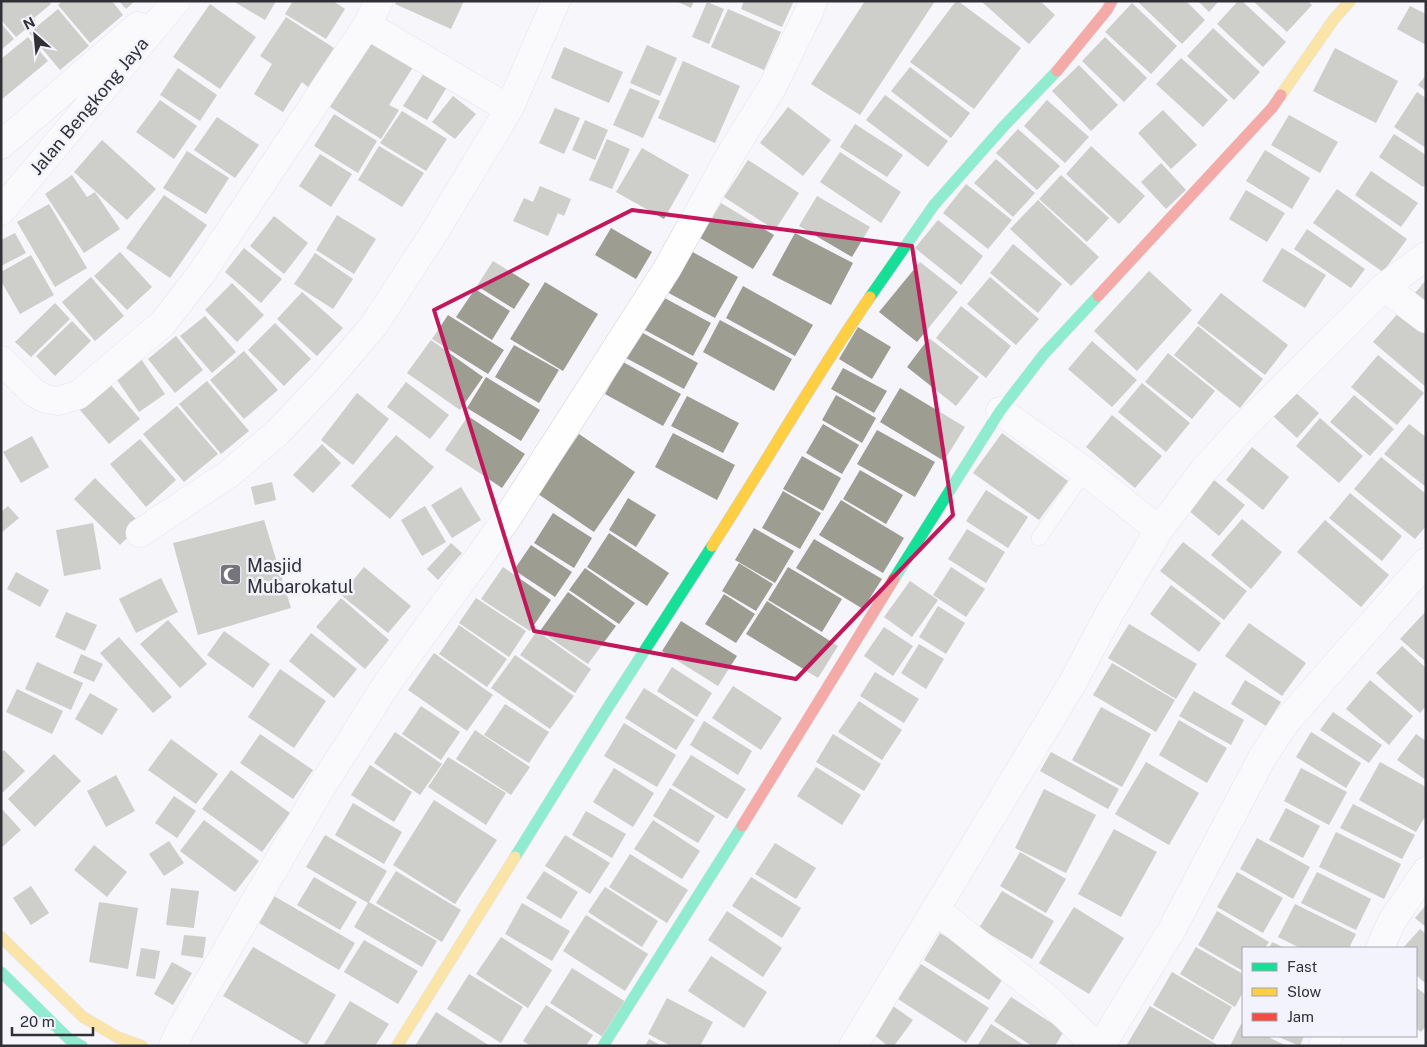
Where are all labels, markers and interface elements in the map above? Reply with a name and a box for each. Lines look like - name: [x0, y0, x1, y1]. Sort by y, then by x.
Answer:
- north arrow: [10, 10, 60, 60]
- text: N: [21, 14, 38, 33]
- street label: Jalan Bengkong Jaya: [25, 33, 153, 179]
- place label: Masjid Mubarokatul: [247, 555, 354, 597]
- mosque icon: Masjid Mubarokatul: [219, 563, 243, 587]
- legend: [1242, 947, 1417, 1037]
- text: Fast: [1287, 958, 1317, 975]
- text: Slow: [1287, 983, 1322, 1000]
- scale bar: [12, 1004, 94, 1036]
- text: Jam: [1287, 1008, 1314, 1025]
- text: 20 m: [20, 1013, 55, 1030]

